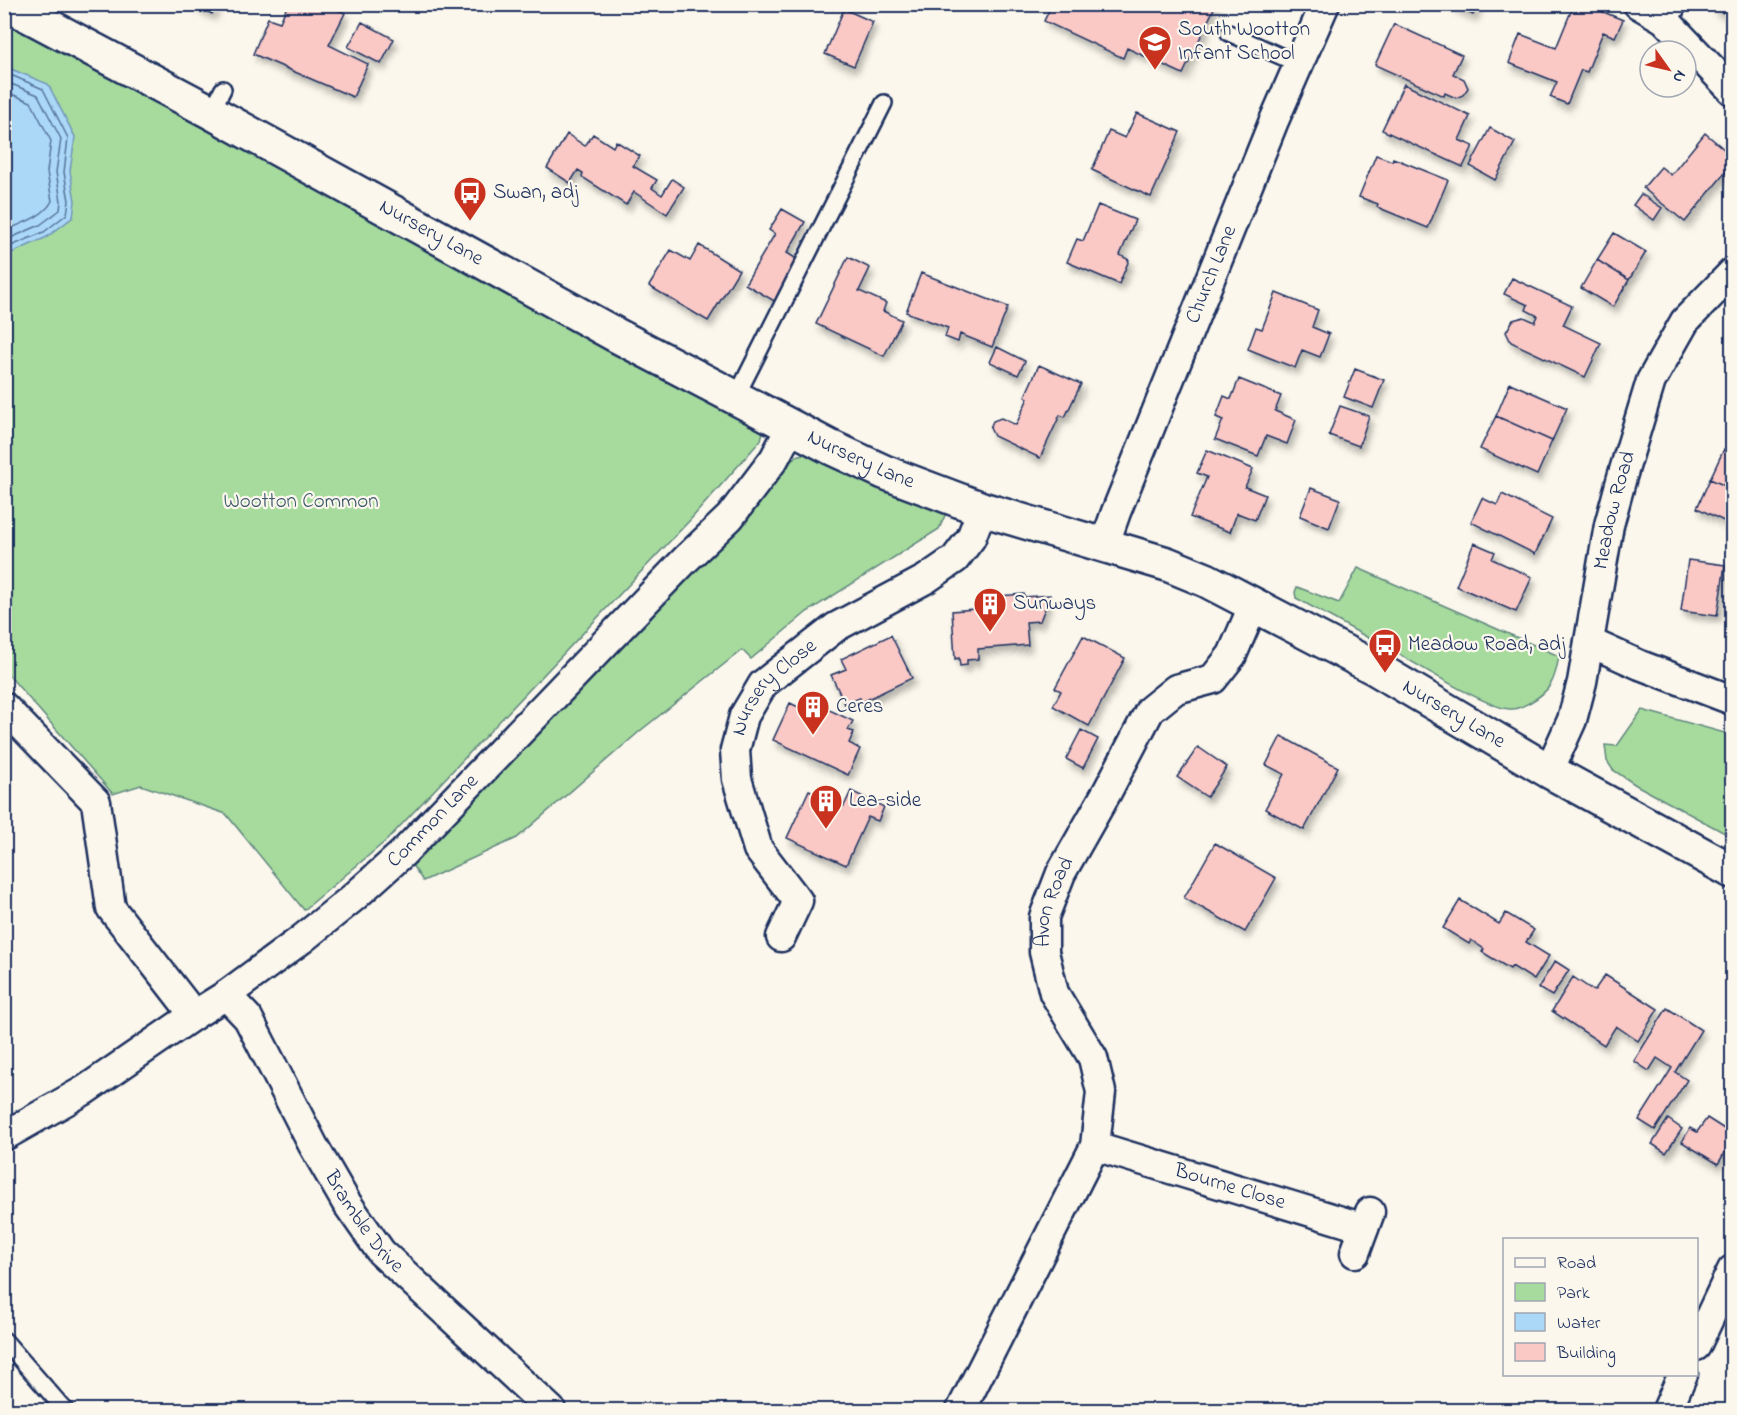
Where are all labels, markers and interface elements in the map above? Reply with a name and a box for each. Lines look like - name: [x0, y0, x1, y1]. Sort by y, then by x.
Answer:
- place label: South Wootton Infant School: [1178, 15, 1310, 69]
- school or university icon: South Wootton Infant School: [1137, 24, 1173, 71]
- north arrow: [1638, 39, 1698, 99]
- text: N: [1666, 65, 1692, 88]
- bus stop icon: Swan, adj: [452, 175, 488, 222]
- place label: Swan, adj: [493, 178, 579, 208]
- street label: Nursery Lane: [373, 192, 489, 274]
- street label: Church Lane: [1179, 221, 1245, 328]
- street label: Nursery Lane: [802, 422, 919, 497]
- street label: Meadow Road: [1587, 447, 1644, 572]
- park label: Wootton Common: [223, 487, 379, 517]
- building icon: Sunways: [972, 586, 1008, 633]
- place label: Sunways: [1013, 589, 1096, 621]
- bus stop icon: Meadow Road, adj: [1367, 627, 1403, 674]
- place label: Meadow Road, adj: [1408, 630, 1566, 660]
- street label: Nursery Close: [724, 632, 824, 739]
- street label: Nursery Lane: [1396, 672, 1511, 757]
- building icon: Ceres: [795, 689, 831, 736]
- place label: Ceres: [836, 692, 884, 722]
- street label: Common Lane: [381, 767, 486, 875]
- building icon: Lea-side: [808, 783, 844, 830]
- place label: Lea-side: [849, 786, 922, 816]
- street label: Avon Road: [1029, 851, 1082, 947]
- street label: Bourne Close: [1170, 1156, 1290, 1218]
- street label: Bramble Drive: [316, 1164, 411, 1281]
- legend: [1503, 1238, 1698, 1376]
- text: Road: [1557, 1251, 1596, 1277]
- text: Park: [1557, 1281, 1590, 1307]
- text: Water: [1557, 1311, 1601, 1337]
- text: Building: [1556, 1341, 1616, 1368]

